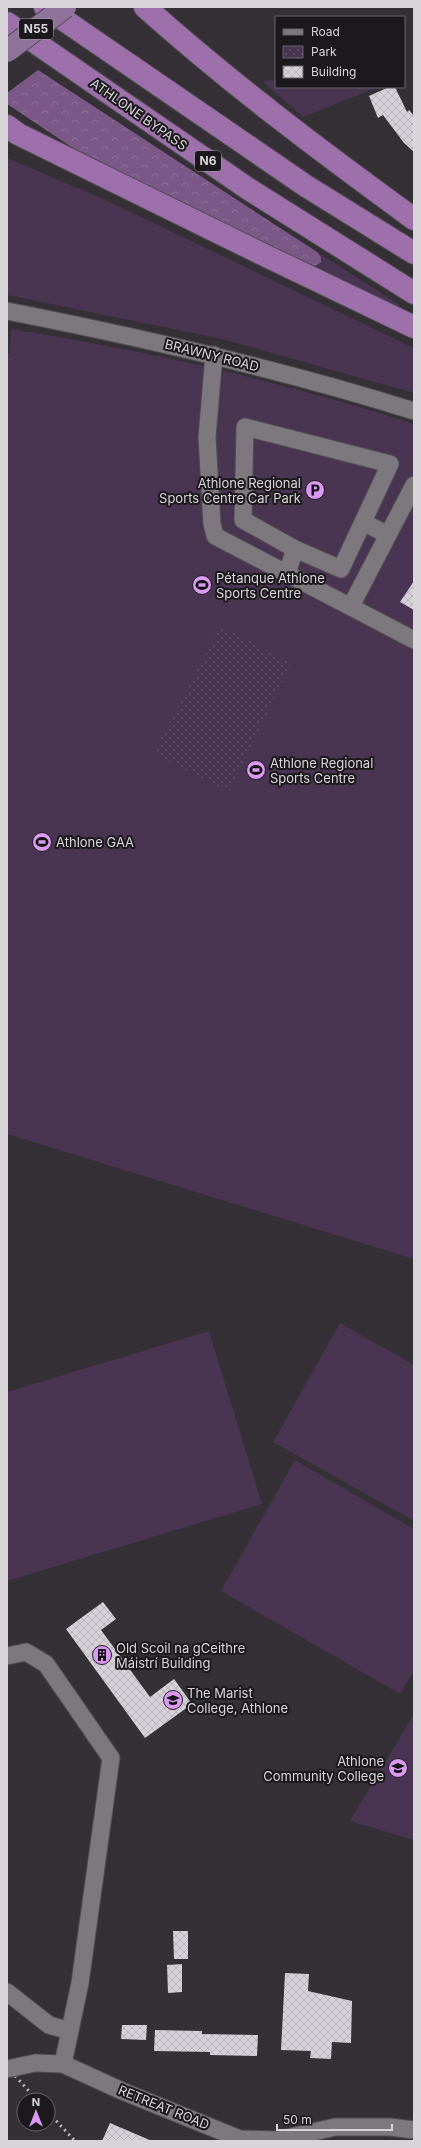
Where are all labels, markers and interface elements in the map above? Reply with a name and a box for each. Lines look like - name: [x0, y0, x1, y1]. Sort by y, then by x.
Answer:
- legend: [275, 16, 405, 88]
- road number: N55: [19, 19, 53, 39]
- text: Road: [311, 24, 340, 39]
- text: Park: [311, 44, 337, 59]
- text: Building: [311, 64, 356, 79]
- street label: ATHLONE BYPASS: [88, 75, 190, 153]
- road number: N6: [195, 151, 221, 171]
- street label: BRAWNY ROAD: [163, 336, 261, 374]
- place label: Athlone Regional Sports Centre Car Park: [159, 475, 301, 506]
- parking icon: Athlone Regional Sports Centre Car Park: [304, 479, 326, 501]
- place label: Pétanque Athlone Sports Centre: [216, 570, 325, 601]
- sports icon: Pétanque Athlone Sports Centre: [191, 574, 213, 596]
- place label: Athlone Regional Sports Centre: [270, 755, 373, 786]
- sports icon: Athlone Regional Sports Centre: [245, 759, 267, 781]
- sports icon: Athlone GAA: [31, 831, 53, 853]
- place label: Athlone GAA: [56, 834, 134, 850]
- place label: Old Scoil na gCeithre Máistrí Building: [116, 1640, 245, 1671]
- building icon: Old Scoil na gCeithre Máistrí Building: [91, 1644, 113, 1666]
- place label: The Marist College, Athlone: [187, 1685, 288, 1716]
- school or university icon: The Marist College, Athlone: [162, 1689, 184, 1711]
- place label: Athlone Community College: [263, 1753, 384, 1784]
- school or university icon: Athlone Community College: [387, 1757, 409, 1779]
- street label: RETREAT ROAD: [116, 2081, 212, 2133]
- north arrow: [16, 2092, 56, 2132]
- text: N: [32, 2095, 40, 2109]
- scale bar: [277, 2106, 392, 2132]
- text: 50 m: [283, 2112, 312, 2127]

